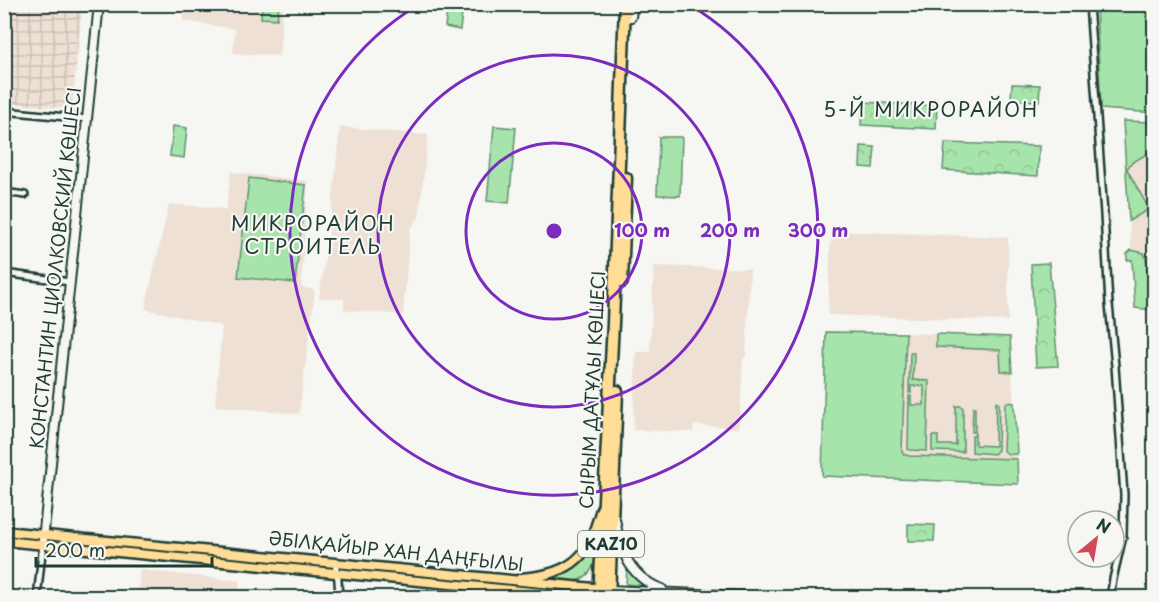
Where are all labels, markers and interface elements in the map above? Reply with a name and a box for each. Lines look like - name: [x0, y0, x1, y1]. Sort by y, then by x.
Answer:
- street label: КОНСТАНТИН ЦИОЛКОВСКИЙ КӨШЕСІ: [22, 86, 87, 450]
- district label: 5-Й МИКРОРАЙОН: [823, 94, 1039, 124]
- district label: МИКРОРАЙОН СТРОИТЕЛЬ: [231, 208, 395, 261]
- text: 100 m: [614, 216, 670, 243]
- text: 200 m: [700, 216, 760, 243]
- text: 300 m: [788, 216, 848, 243]
- centre of rings: [544, 221, 564, 241]
- street label: СЫРЫМ ДАТҰЛЫ КӨШЕСІ: [572, 270, 611, 510]
- north arrow: [1066, 509, 1126, 569]
- text: N: [1093, 512, 1115, 539]
- street label: ӘБІЛҚАЙЫР ХАН ДАҢҒЫЛЫ: [267, 524, 525, 577]
- scale bar: [36, 530, 212, 568]
- road number: KAZ10: [578, 531, 644, 557]
- text: 200 m: [45, 536, 105, 563]

